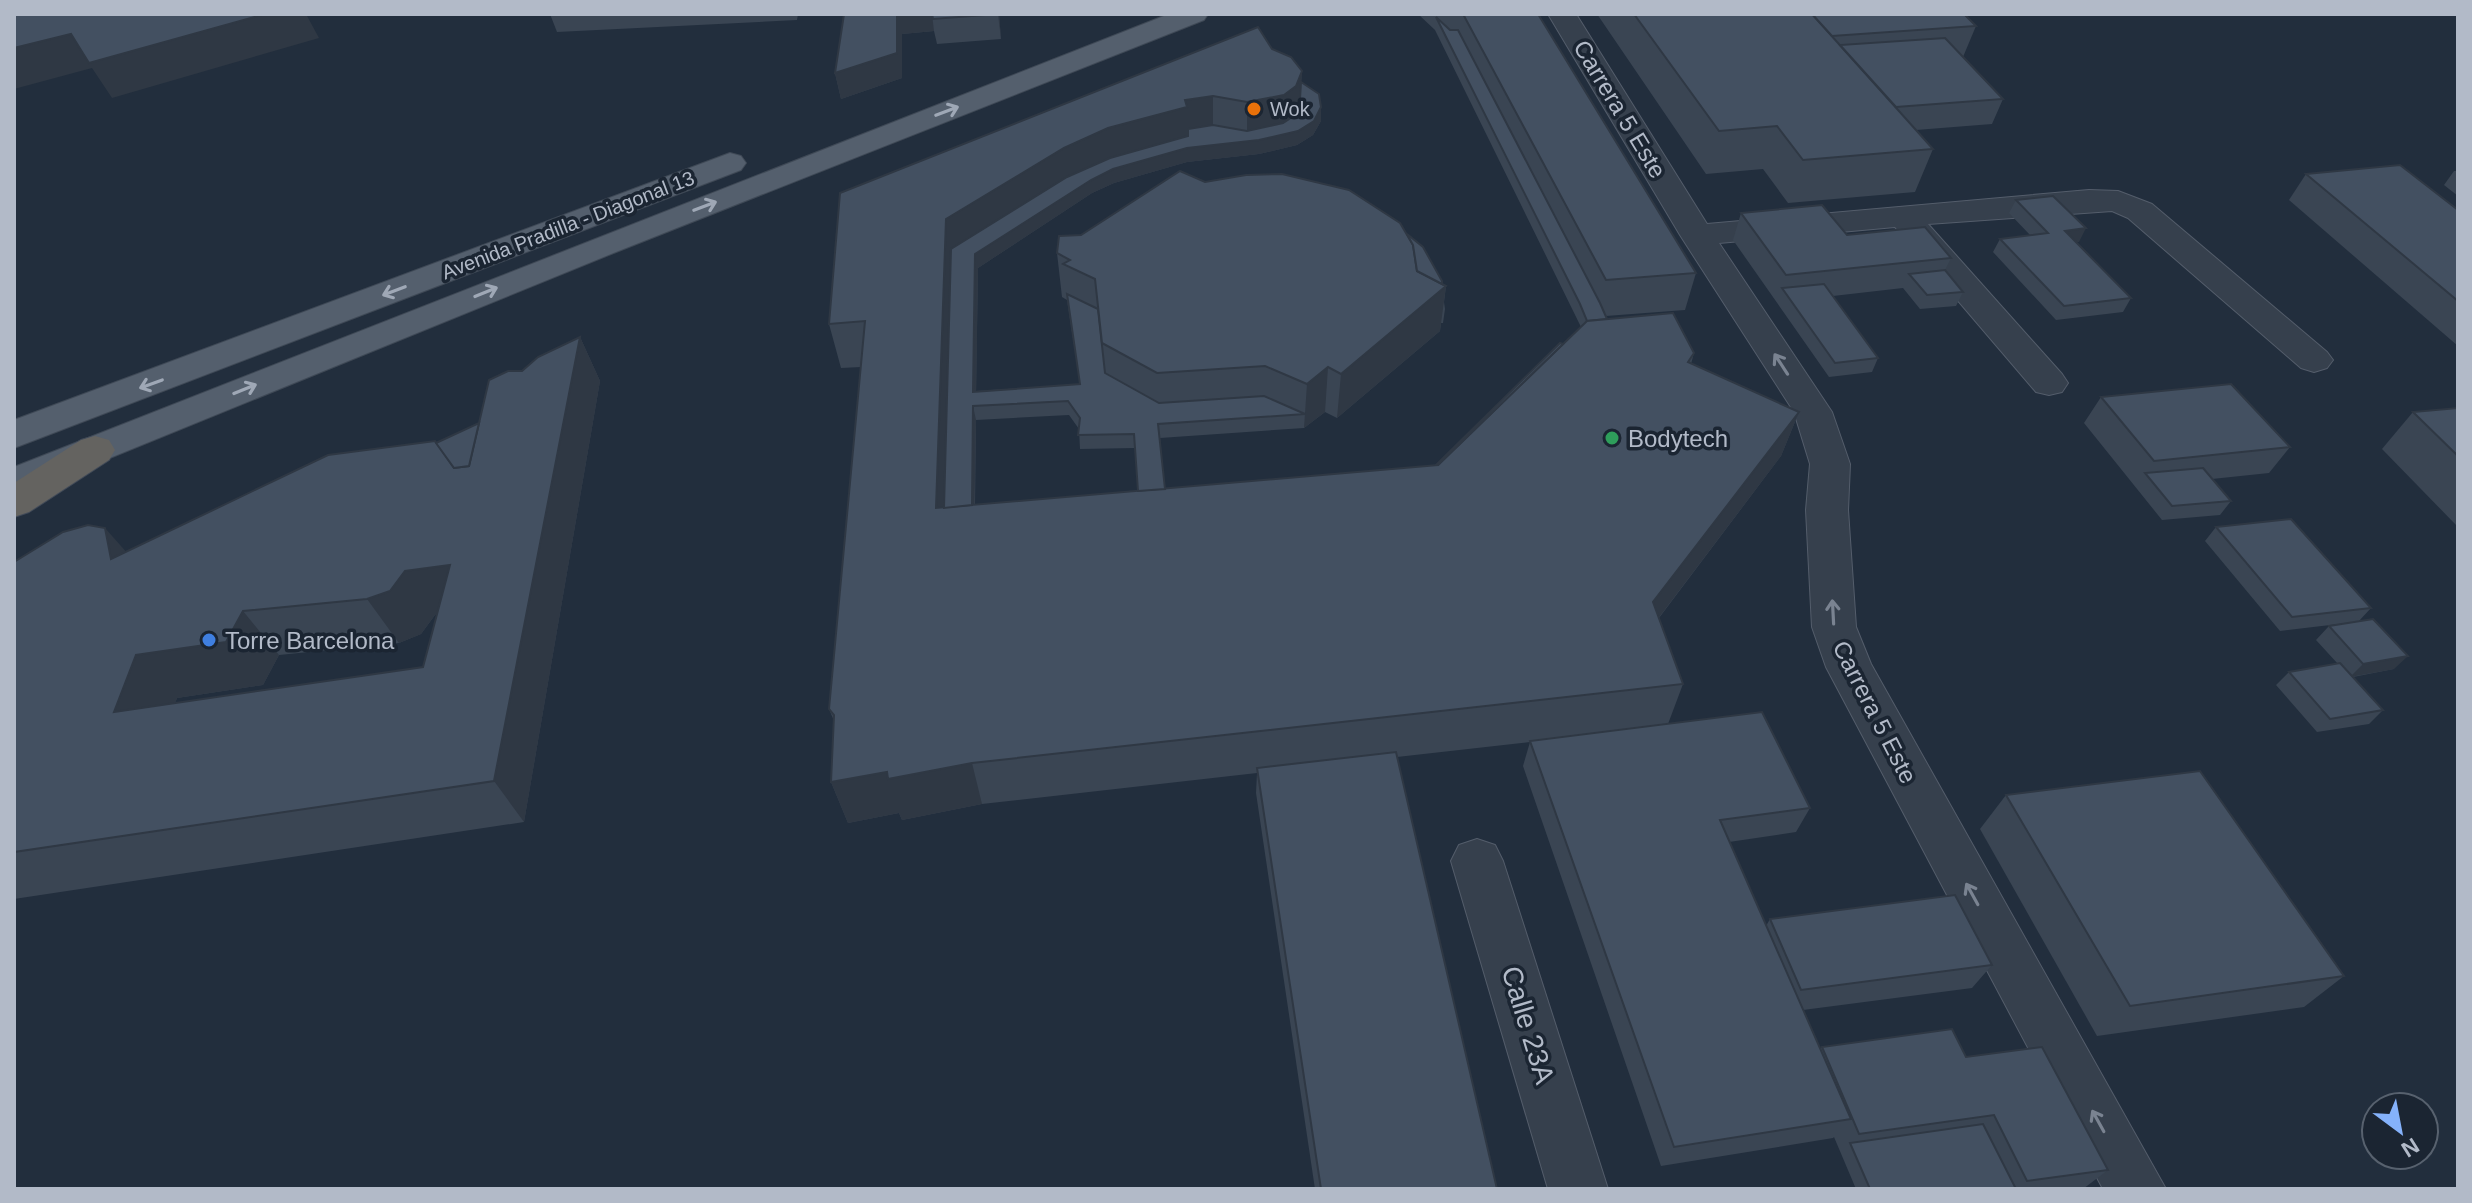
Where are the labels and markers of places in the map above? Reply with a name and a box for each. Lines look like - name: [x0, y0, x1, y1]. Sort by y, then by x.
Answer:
- place label: Wok: [1270, 98, 1311, 120]
- marker: Wok: [1245, 100, 1263, 118]
- place label: Bodytech: [1628, 425, 1728, 452]
- marker: Bodytech: [1603, 429, 1621, 447]
- place label: Torre Barcelona: [225, 627, 395, 654]
- marker: Torre Barcelona: [200, 631, 218, 649]

